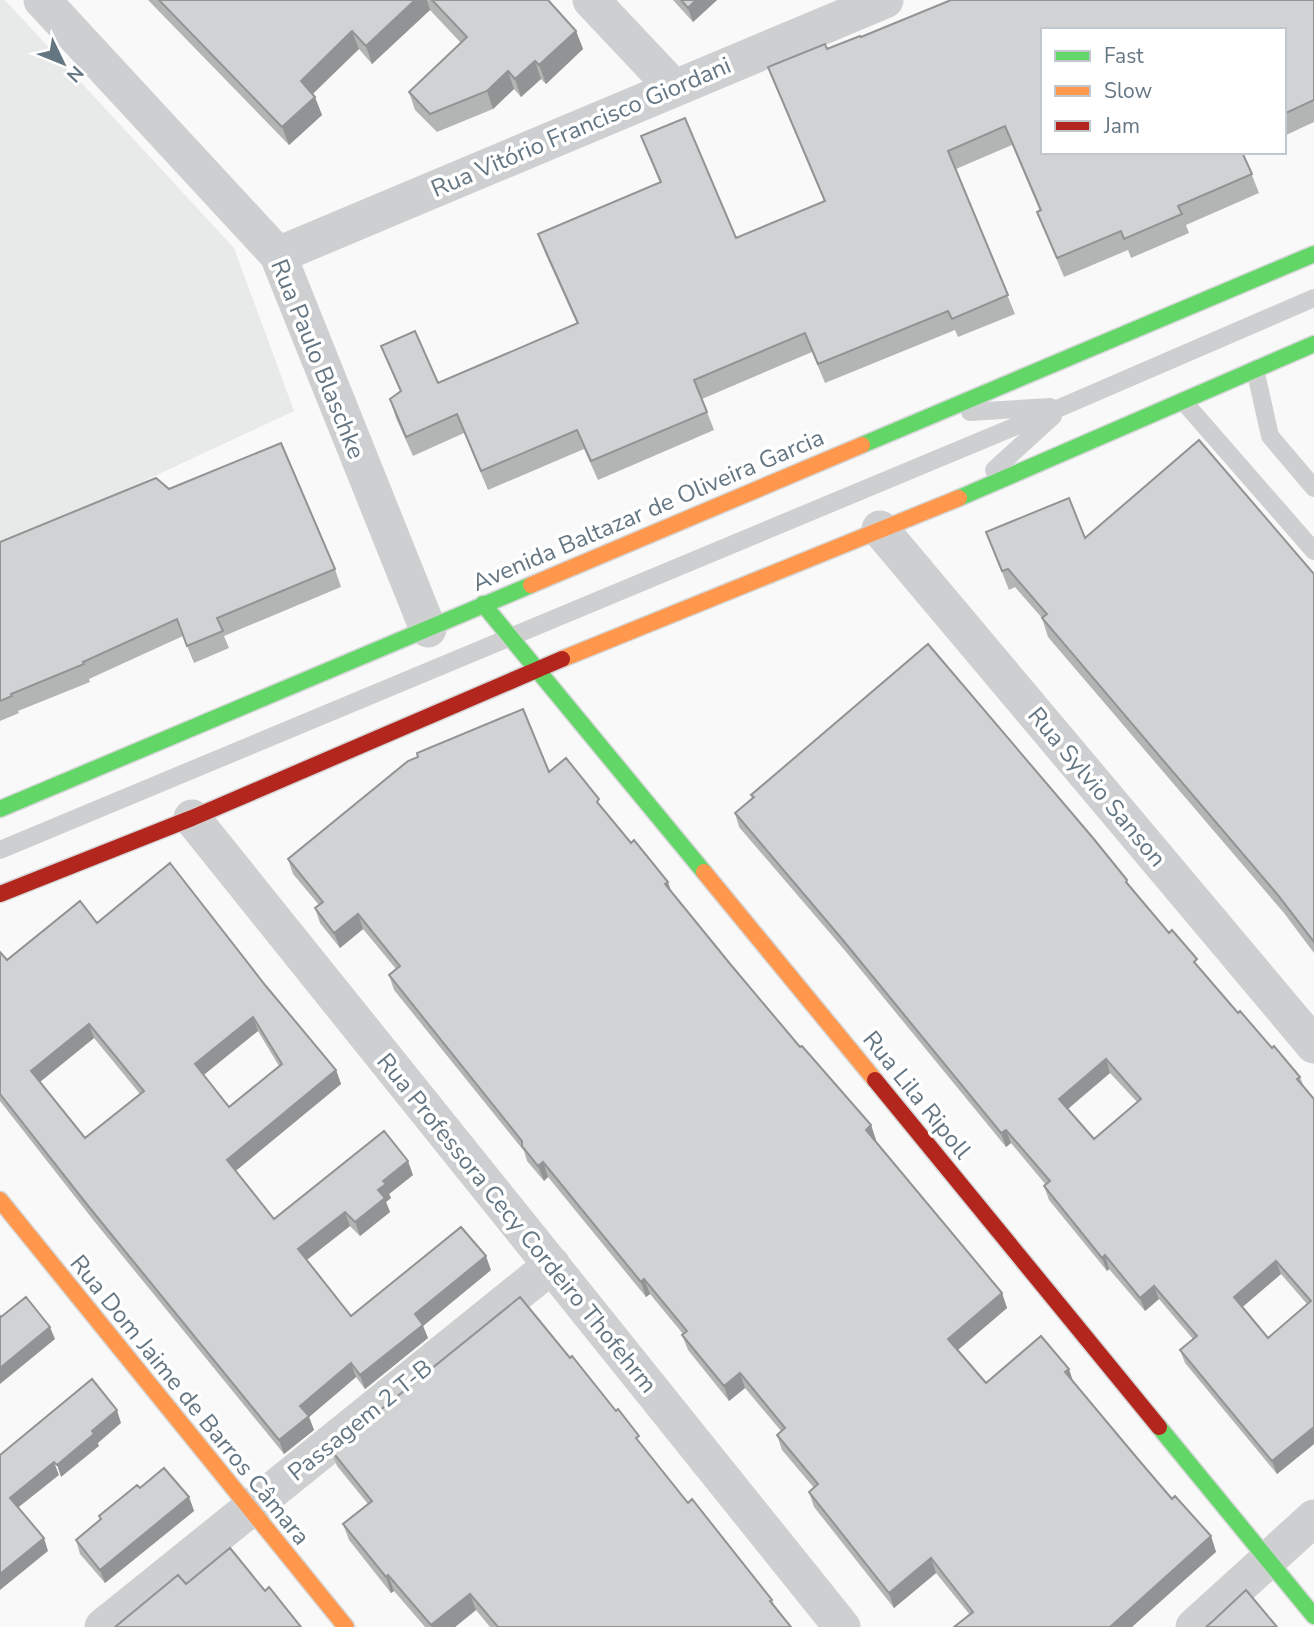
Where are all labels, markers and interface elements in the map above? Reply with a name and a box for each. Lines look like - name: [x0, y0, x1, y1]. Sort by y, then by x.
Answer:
- north arrow: [28, 28, 98, 98]
- legend: [1041, 28, 1286, 154]
- text: Fast: [1104, 42, 1144, 70]
- street label: Rua Vitório Francisco Giordani: [426, 49, 736, 205]
- text: N: [60, 60, 89, 88]
- text: Slow: [1104, 77, 1153, 105]
- text: Jam: [1103, 112, 1140, 140]
- street label: Rua Paulo Blaschke: [263, 254, 373, 464]
- street label: Avenida Baltazar de Oliveira Garcia: [467, 421, 829, 599]
- street label: Rua Sylvio Sanson: [1021, 700, 1173, 874]
- street label: Rua Lila Ripoll: [855, 1024, 979, 1166]
- street label: Rua Professora Cecy Cordeiro Thofehrm: [370, 1046, 664, 1400]
- street label: Rua Dom Jaime de Barros Câmara: [63, 1248, 317, 1552]
- street label: Passagem 2 T-B: [281, 1352, 439, 1488]

